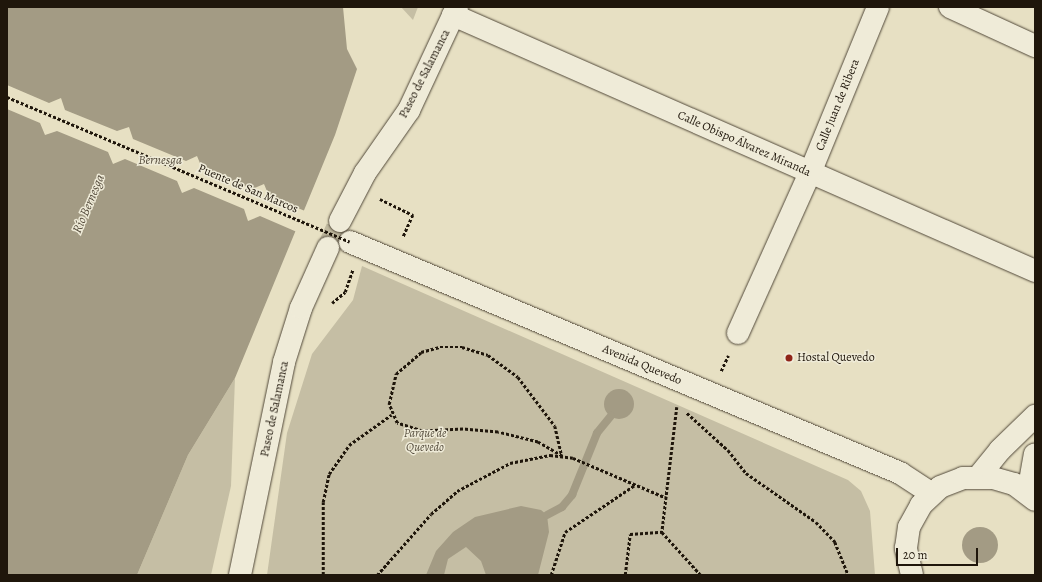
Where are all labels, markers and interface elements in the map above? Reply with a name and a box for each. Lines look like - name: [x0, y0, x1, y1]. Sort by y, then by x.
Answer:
- street label: Paseo de Salamanca: [396, 27, 454, 121]
- street label: Calle Juan de Ribera: [813, 57, 863, 153]
- street label: Calle Obispo Álvarez Miranda: [675, 108, 813, 180]
- water label: Bernesga: [138, 152, 182, 168]
- street label: Puente de San Marcos: [196, 161, 300, 217]
- water label: Río Bernesga: [70, 172, 108, 236]
- street label: Avenida Quevedo: [600, 342, 684, 388]
- place label: Hostal Quevedo: [797, 351, 875, 365]
- marker: Hostal Quevedo: [784, 353, 794, 363]
- street label: Paseo de Salamanca: [258, 360, 292, 458]
- park label: Parque de Quevedo: [404, 427, 446, 455]
- scale bar: [898, 540, 980, 566]
- text: 20 m: [903, 547, 927, 563]

